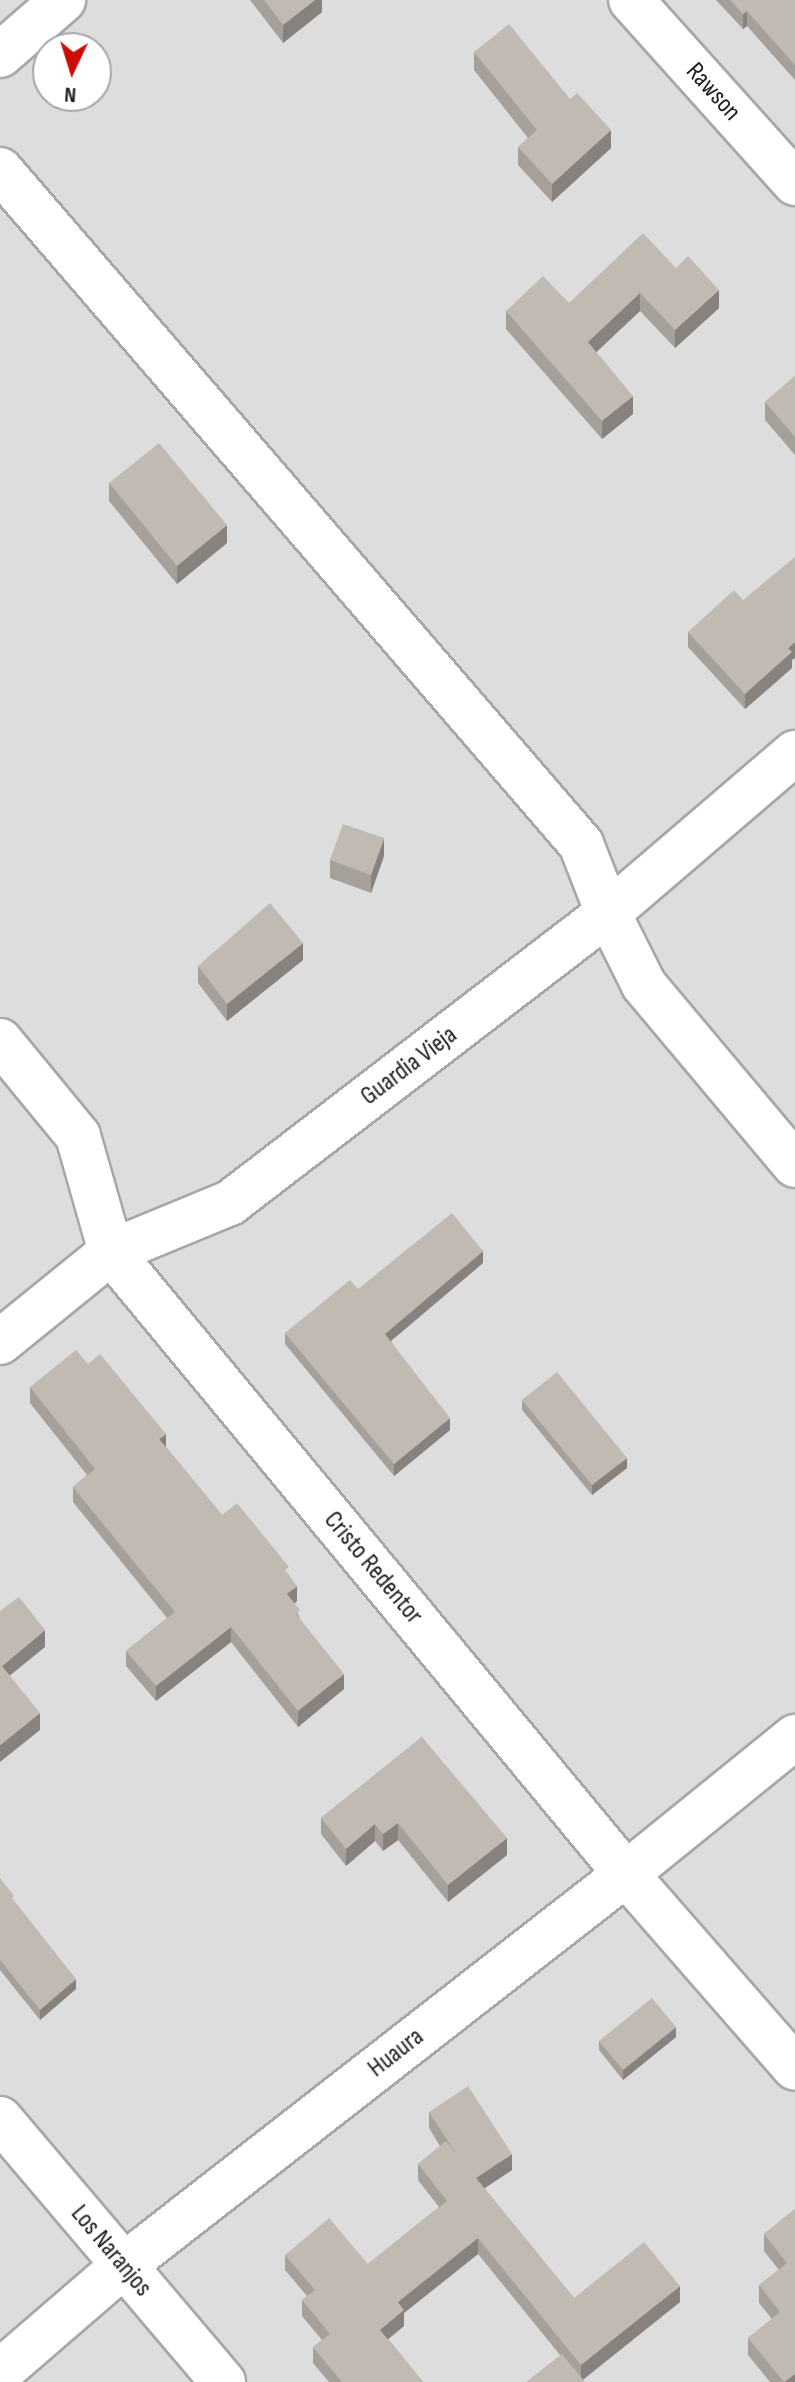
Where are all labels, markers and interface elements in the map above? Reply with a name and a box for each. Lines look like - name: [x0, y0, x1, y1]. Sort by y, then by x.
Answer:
- north arrow: [32, 32, 112, 112]
- street label: Rawson: [679, 57, 747, 127]
- text: N: [64, 81, 77, 108]
- street label: Guardia Vieja: [355, 1020, 463, 1112]
- street label: Cristo Redentor: [317, 1505, 429, 1631]
- street label: Huaura: [362, 2022, 430, 2084]
- street label: Los Naranjos: [64, 2199, 158, 2303]

